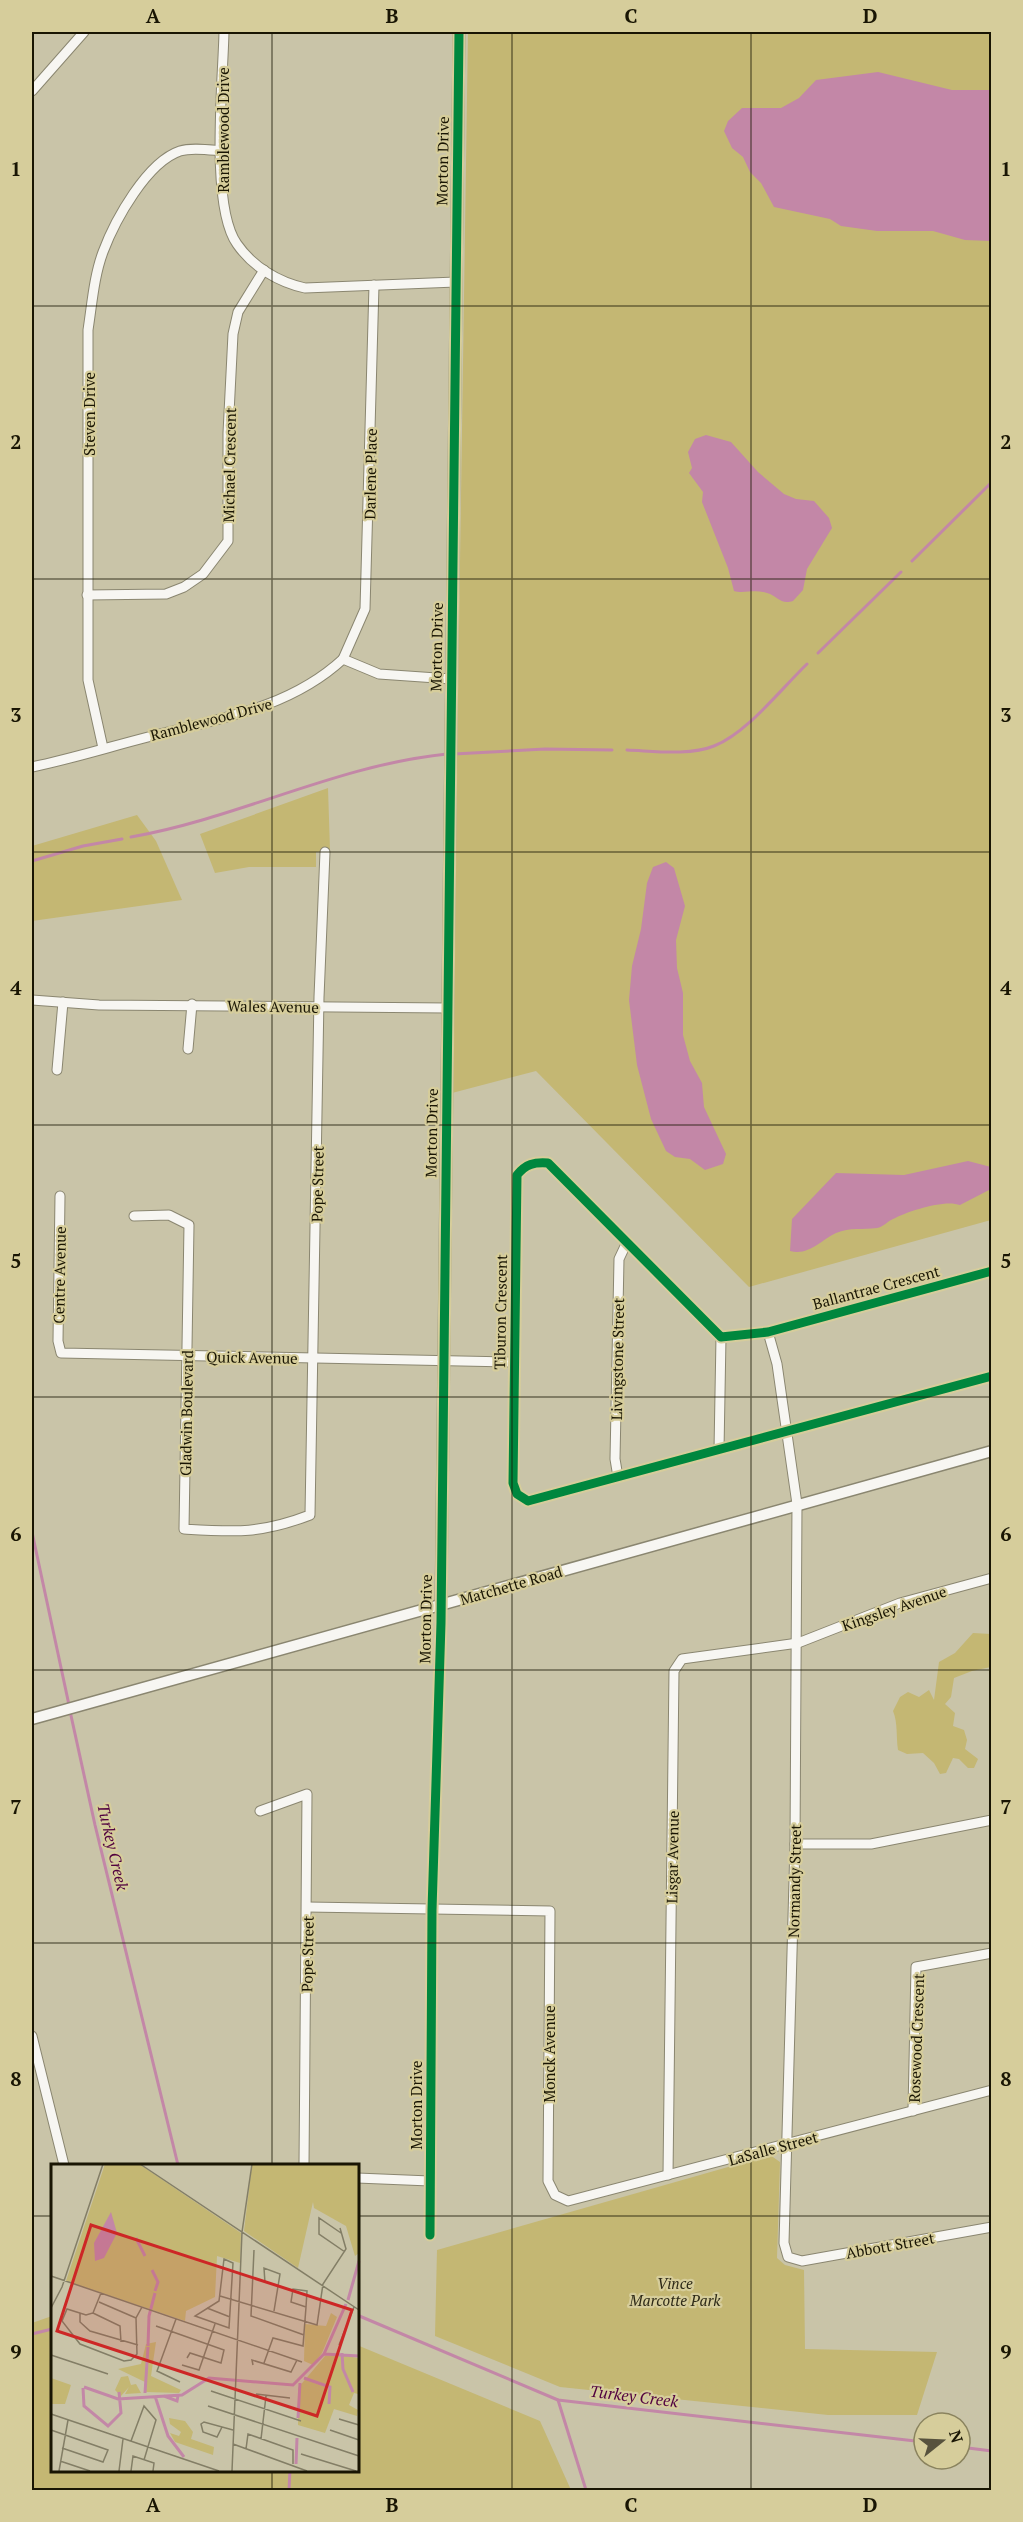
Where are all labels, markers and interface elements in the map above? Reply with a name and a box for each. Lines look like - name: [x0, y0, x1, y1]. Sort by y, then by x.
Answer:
- text: A: [146, 2, 161, 29]
- text: B: [386, 2, 399, 29]
- text: C: [624, 2, 638, 29]
- text: D: [863, 2, 877, 29]
- street label: Ramblewood Drive: [213, 67, 233, 193]
- street label: Morton Drive: [431, 116, 453, 206]
- text: 1: [10, 155, 22, 182]
- text: 1: [1000, 155, 1012, 182]
- street label: Steven Drive: [79, 372, 99, 456]
- street label: Michael Crescent: [218, 407, 240, 523]
- text: 2: [10, 428, 22, 455]
- street label: Darlene Place: [359, 428, 381, 520]
- text: 2: [1000, 428, 1012, 455]
- street label: Morton Drive: [425, 602, 447, 692]
- street label: Ramblewood Drive: [148, 693, 274, 745]
- text: 3: [10, 701, 22, 728]
- text: 3: [1000, 701, 1012, 728]
- text: 4: [10, 974, 22, 1001]
- text: 4: [1000, 974, 1012, 1001]
- street label: Wales Avenue: [227, 995, 319, 1017]
- street label: Morton Drive: [420, 1088, 442, 1178]
- street label: Pope Street: [306, 1145, 328, 1222]
- street label: Centre Avenue: [48, 1226, 70, 1324]
- text: 5: [10, 1247, 22, 1274]
- text: 5: [1000, 1247, 1012, 1274]
- street label: Tiburon Crescent: [489, 1254, 511, 1370]
- street label: Ballantrae Crescent: [810, 1260, 942, 1314]
- street label: Livingstone Street: [606, 1297, 628, 1420]
- street label: Quick Avenue: [206, 1346, 298, 1368]
- street label: Gladwin Boulevard: [175, 1350, 197, 1476]
- text: 6: [10, 1520, 22, 1547]
- text: 6: [1000, 1520, 1012, 1547]
- street label: Matchette Road: [458, 1561, 564, 1609]
- street label: Morton Drive: [414, 1574, 436, 1664]
- street label: Kingsley Avenue: [839, 1581, 949, 1635]
- text: 7: [10, 1793, 22, 1820]
- text: 7: [1000, 1793, 1012, 1820]
- water label: Turkey Creek: [92, 1801, 134, 1893]
- street label: Lisgar Avenue: [661, 1810, 683, 1904]
- street label: Normandy Street: [783, 1823, 805, 1938]
- street label: Pope Street: [296, 1915, 318, 1992]
- street label: Rosewood Crescent: [904, 1973, 928, 2103]
- street label: Monck Avenue: [539, 2005, 559, 2103]
- street label: Morton Drive: [406, 2060, 426, 2150]
- text: 8: [10, 2065, 22, 2092]
- text: 8: [1000, 2065, 1012, 2092]
- street label: LaSalle Street: [726, 2126, 820, 2170]
- inset map: [51, 2164, 358, 2471]
- street label: Abbott Street: [844, 2227, 936, 2263]
- park label: Vince Marcotte Park: [629, 2273, 721, 2310]
- text: 9: [10, 2338, 22, 2365]
- text: 9: [1000, 2338, 1012, 2365]
- water label: Turkey Creek: [589, 2380, 680, 2412]
- north arrow: [912, 2411, 972, 2471]
- text: N: [944, 2427, 969, 2446]
- text: A: [146, 2491, 161, 2518]
- text: B: [386, 2491, 399, 2518]
- text: C: [624, 2491, 638, 2518]
- text: D: [863, 2491, 877, 2518]

